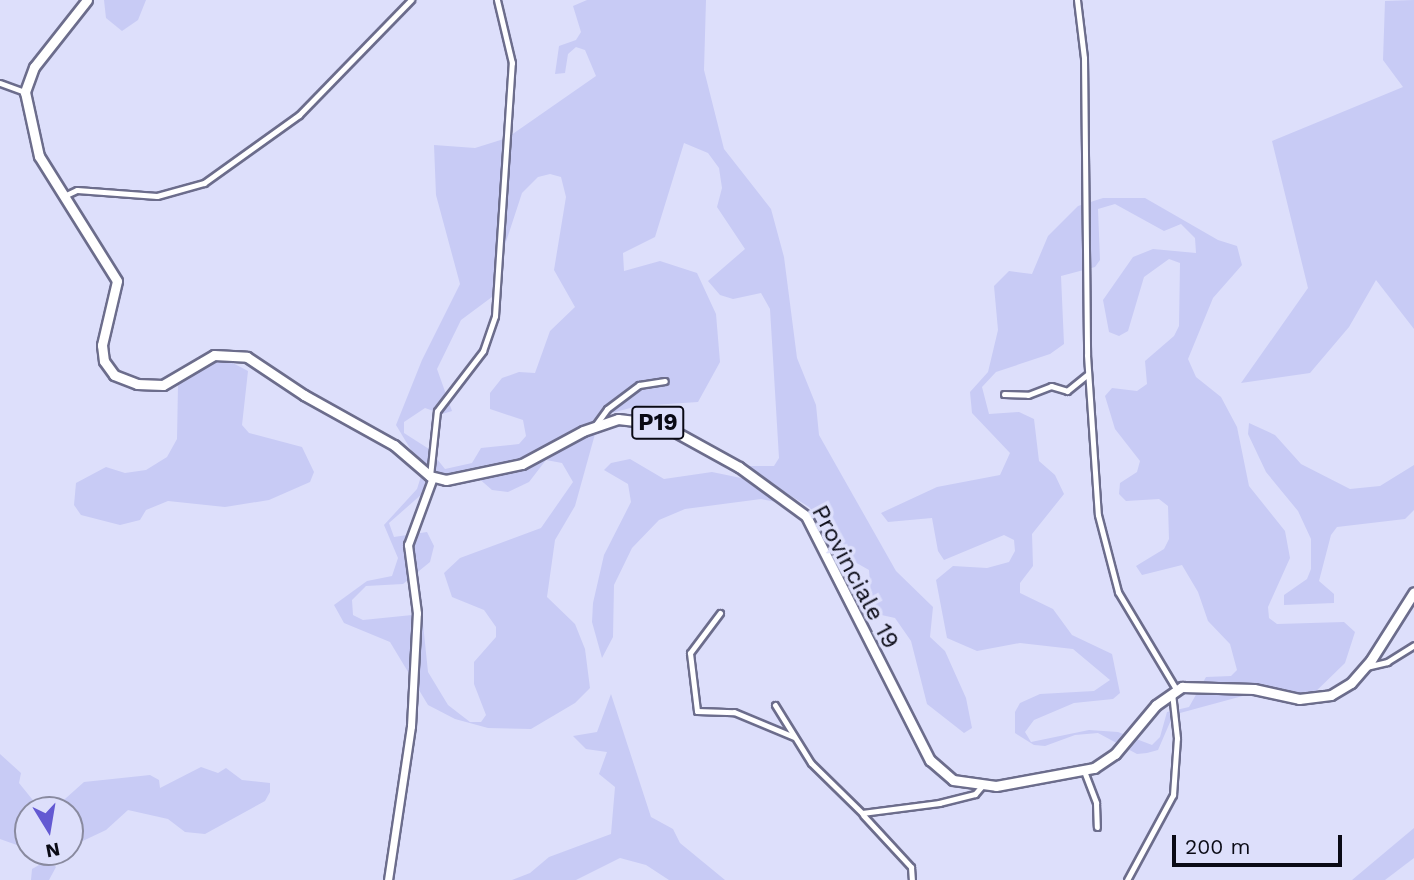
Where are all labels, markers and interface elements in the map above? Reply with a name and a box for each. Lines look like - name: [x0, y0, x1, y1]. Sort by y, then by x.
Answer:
- road number: P19: [630, 404, 686, 442]
- street label: Provinciale 19: [805, 500, 905, 654]
- north arrow: [14, 796, 84, 866]
- scale bar: [1176, 820, 1346, 864]
- text: 200 m: [1185, 834, 1251, 859]
- text: N: [44, 838, 62, 863]

